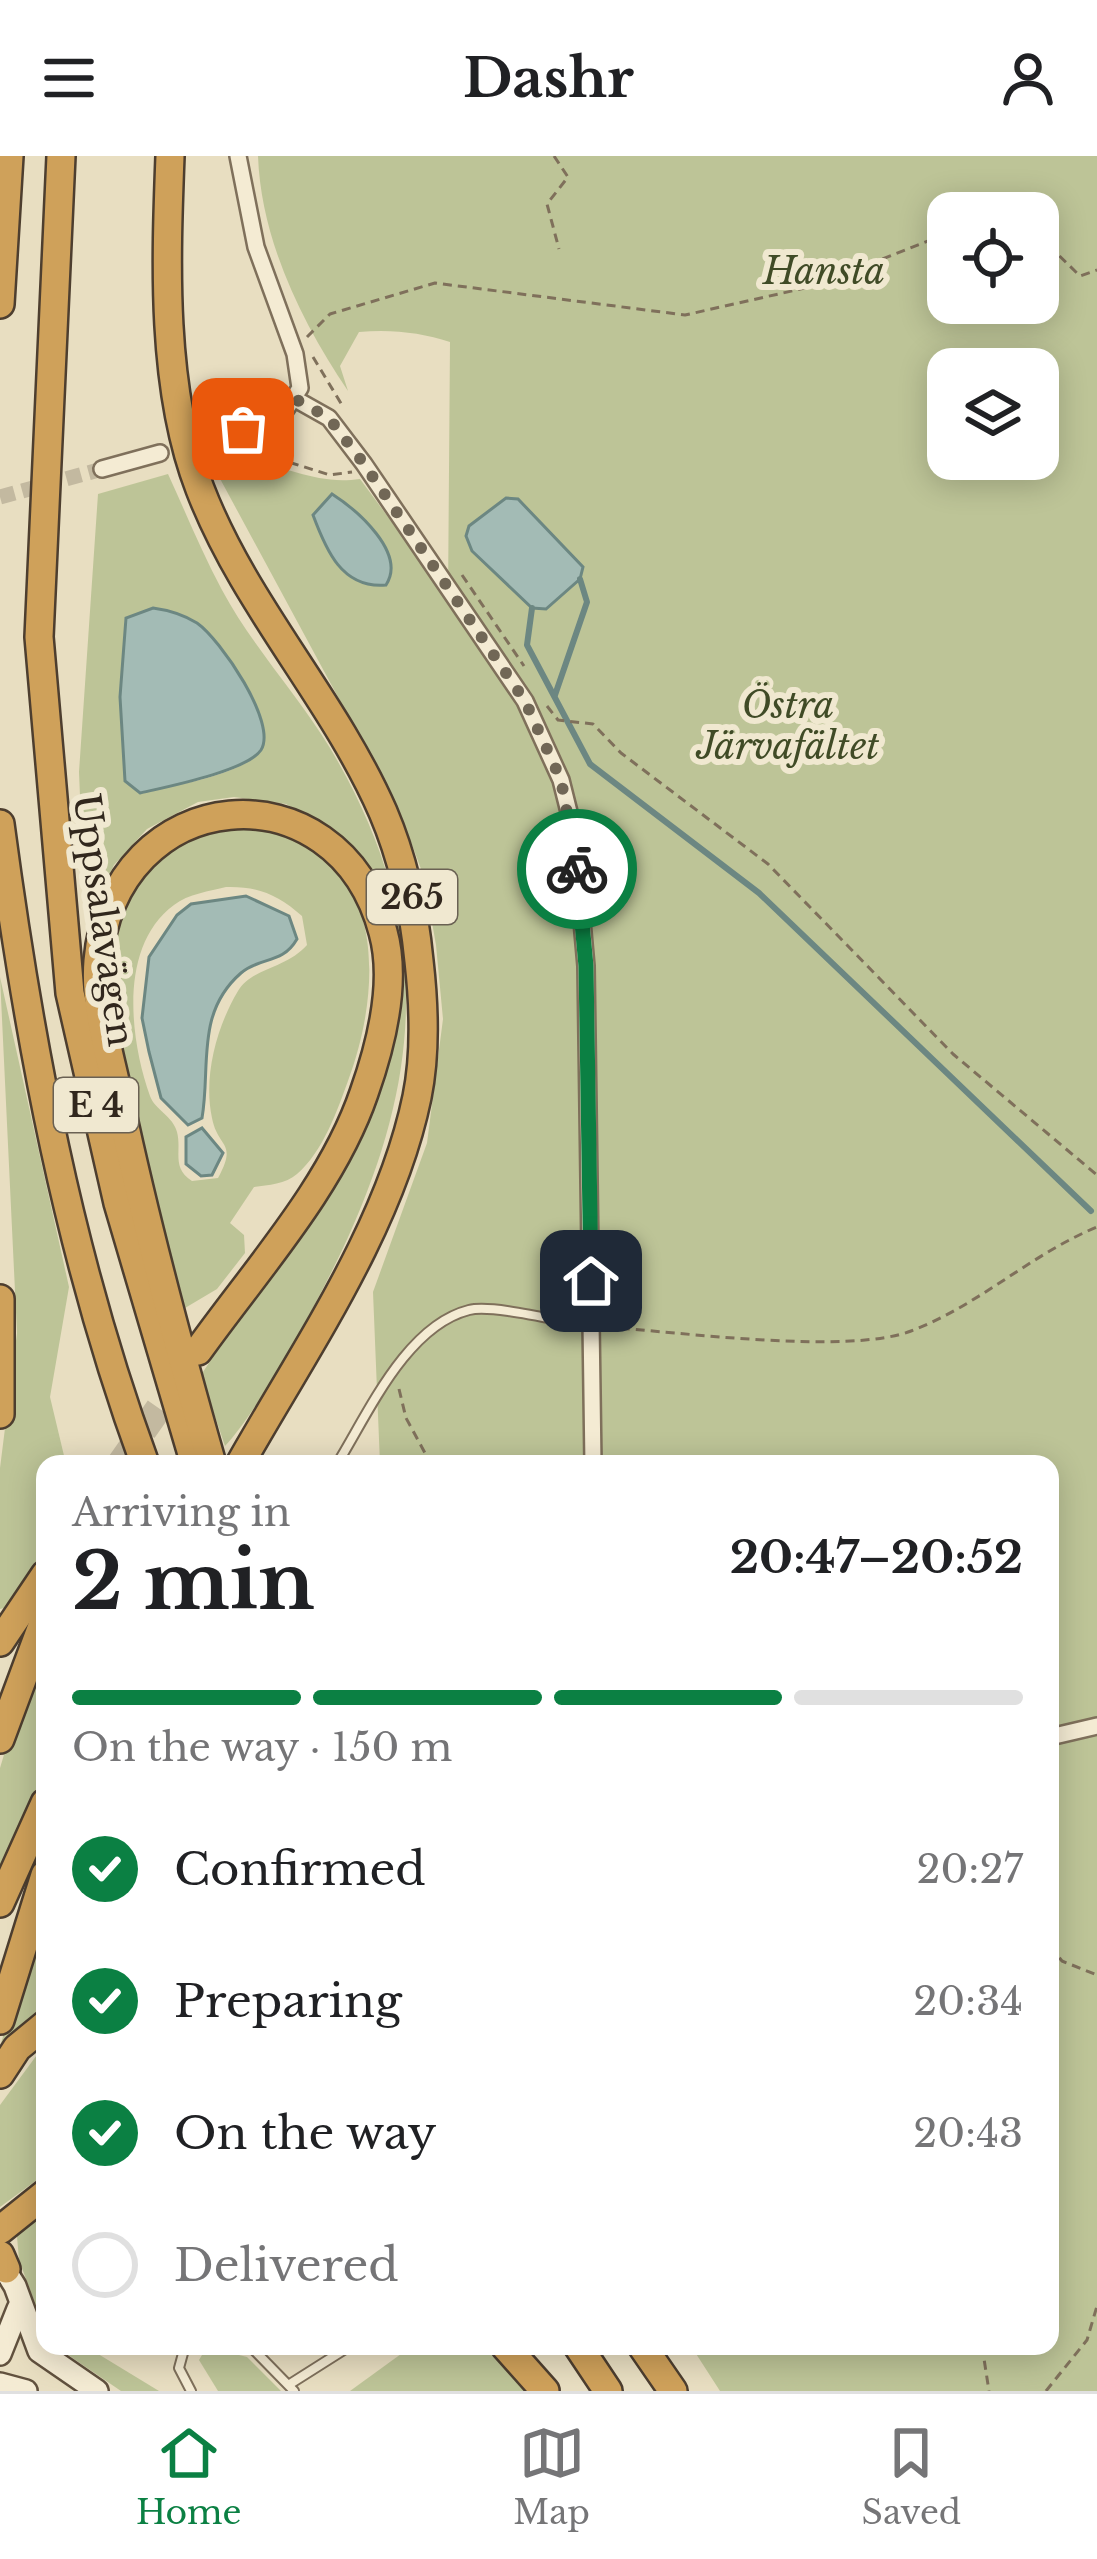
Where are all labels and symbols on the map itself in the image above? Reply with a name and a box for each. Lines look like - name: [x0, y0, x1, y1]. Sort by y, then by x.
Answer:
- park label: Hansta: [761, 249, 885, 294]
- pin: [192, 378, 294, 480]
- park label: Östra Järvafältet: [696, 682, 880, 769]
- street label: Uppsalavägen: [64, 791, 143, 1049]
- courier: [517, 809, 637, 929]
- road number: 265: [367, 870, 457, 924]
- road number: E 4: [54, 1078, 138, 1132]
- pin: [540, 1230, 642, 1332]

